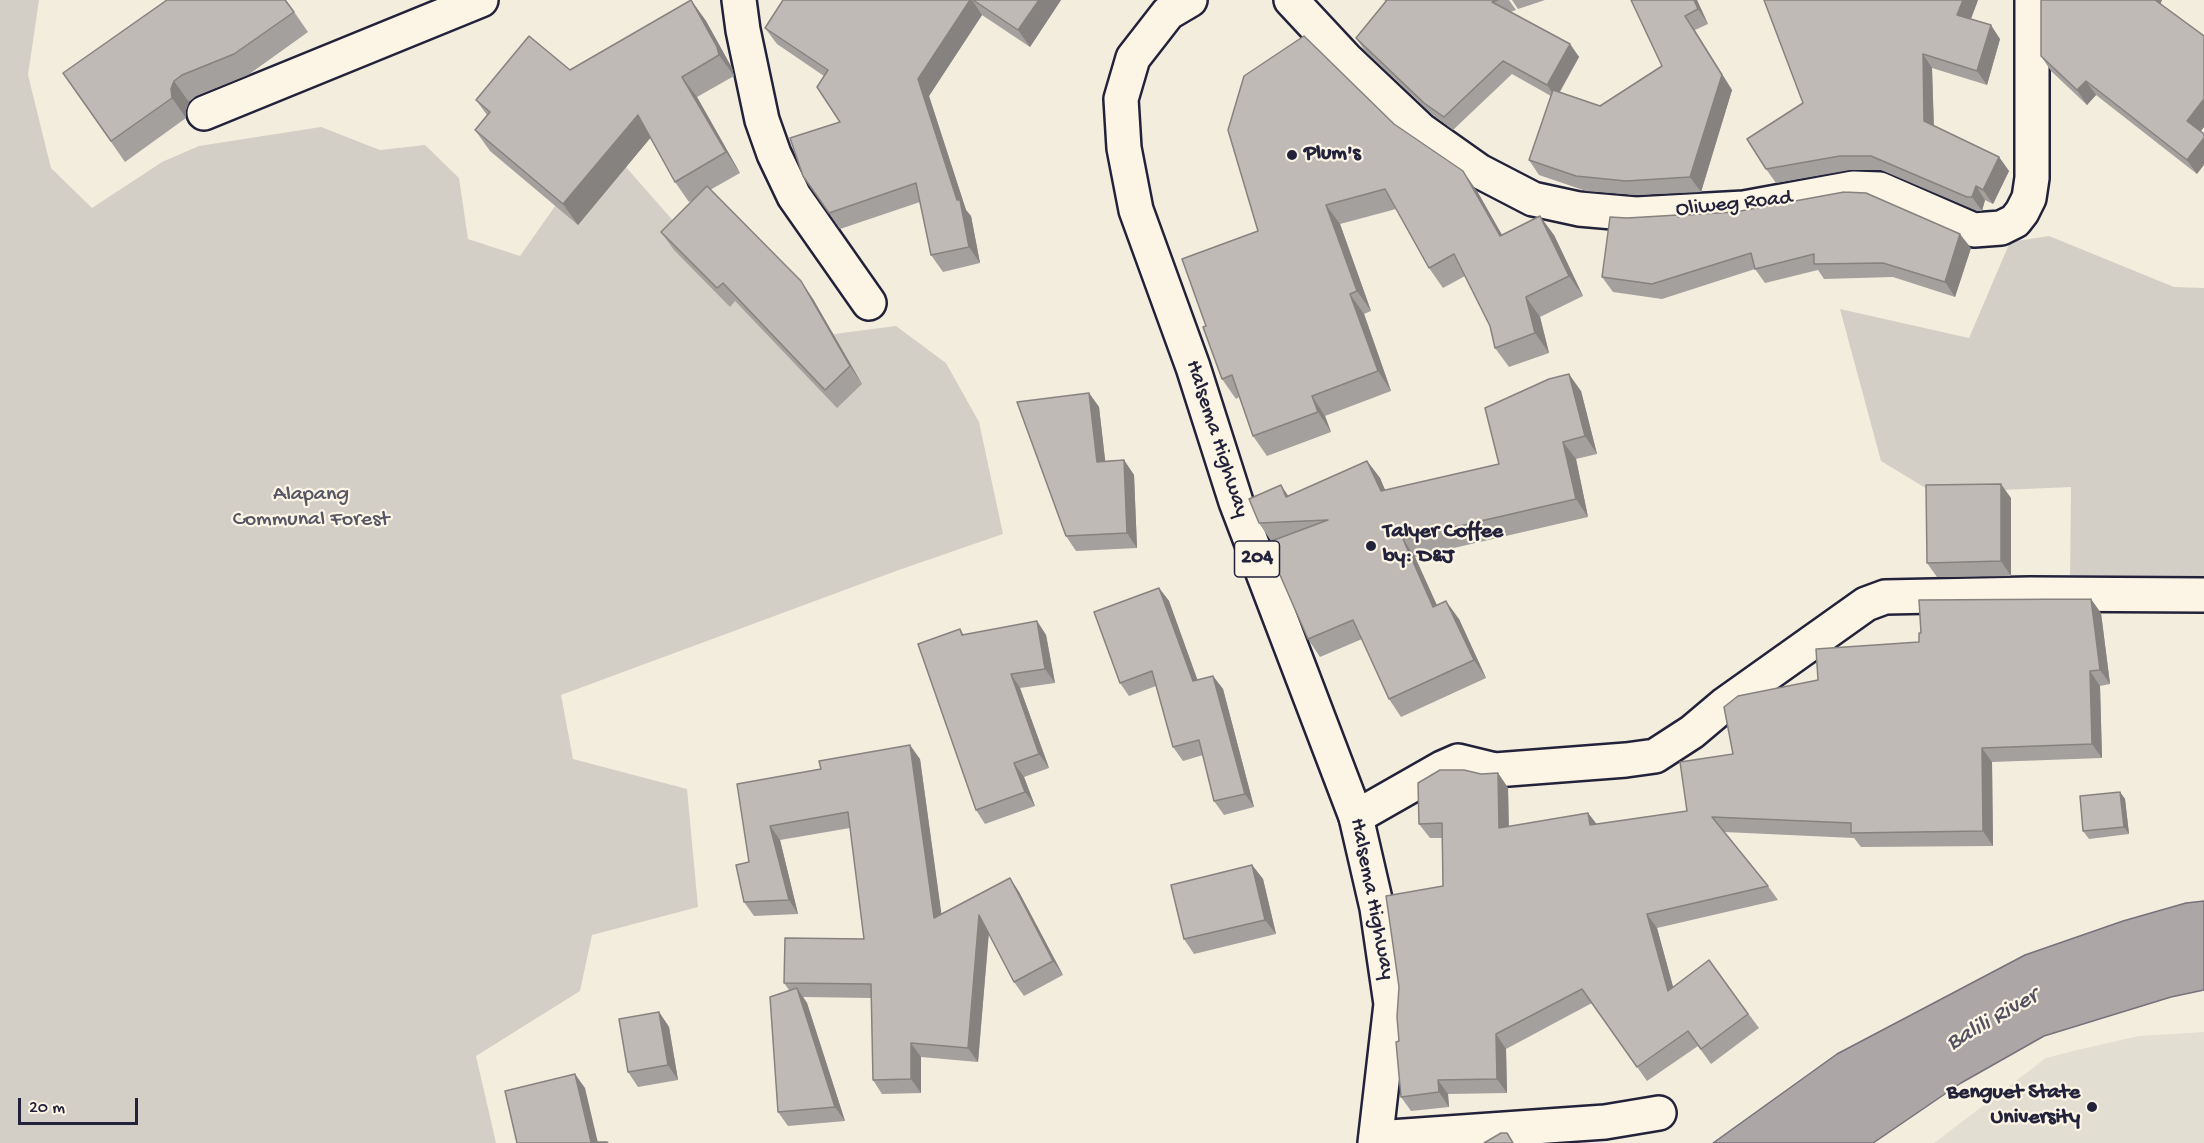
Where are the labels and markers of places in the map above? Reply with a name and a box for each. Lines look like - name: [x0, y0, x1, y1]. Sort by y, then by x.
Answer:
- place label: Plum's: [1304, 142, 1361, 168]
- marker: Plum's: [1285, 148, 1299, 162]
- place label: Talyer Coffee by: D&J: [1383, 520, 1503, 572]
- marker: Talyer Coffee by: D&J: [1364, 539, 1378, 553]
- place label: Benguet State University: [1947, 1081, 2080, 1132]
- marker: Benguet State University: [2085, 1100, 2099, 1114]

